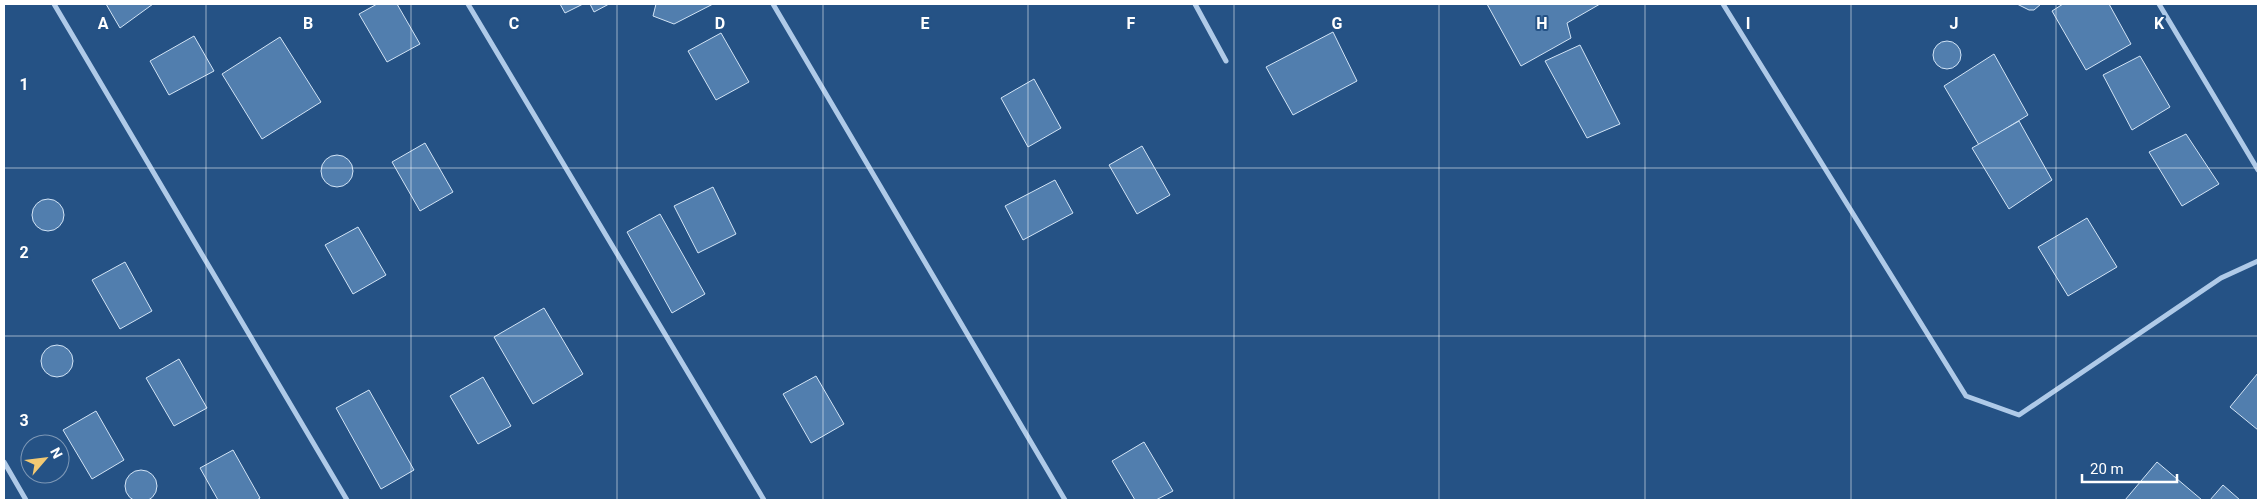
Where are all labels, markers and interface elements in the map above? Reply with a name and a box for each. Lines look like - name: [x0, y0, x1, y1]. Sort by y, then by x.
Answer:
- text: A: [98, 14, 109, 33]
- text: B: [303, 14, 313, 33]
- text: C: [509, 14, 519, 33]
- text: D: [715, 14, 725, 33]
- text: E: [921, 14, 930, 33]
- text: F: [1127, 14, 1136, 33]
- text: G: [1332, 14, 1343, 33]
- text: H: [1536, 14, 1548, 33]
- text: I: [1746, 14, 1750, 33]
- text: J: [1950, 14, 1958, 33]
- text: K: [2154, 14, 2165, 33]
- text: 1: [19, 75, 29, 94]
- text: 2: [19, 243, 29, 262]
- text: 3: [19, 411, 29, 430]
- north arrow: [20, 434, 70, 484]
- text: N: [47, 445, 66, 461]
- scale bar: [2082, 452, 2177, 484]
- text: 20 m: [2090, 460, 2124, 478]

